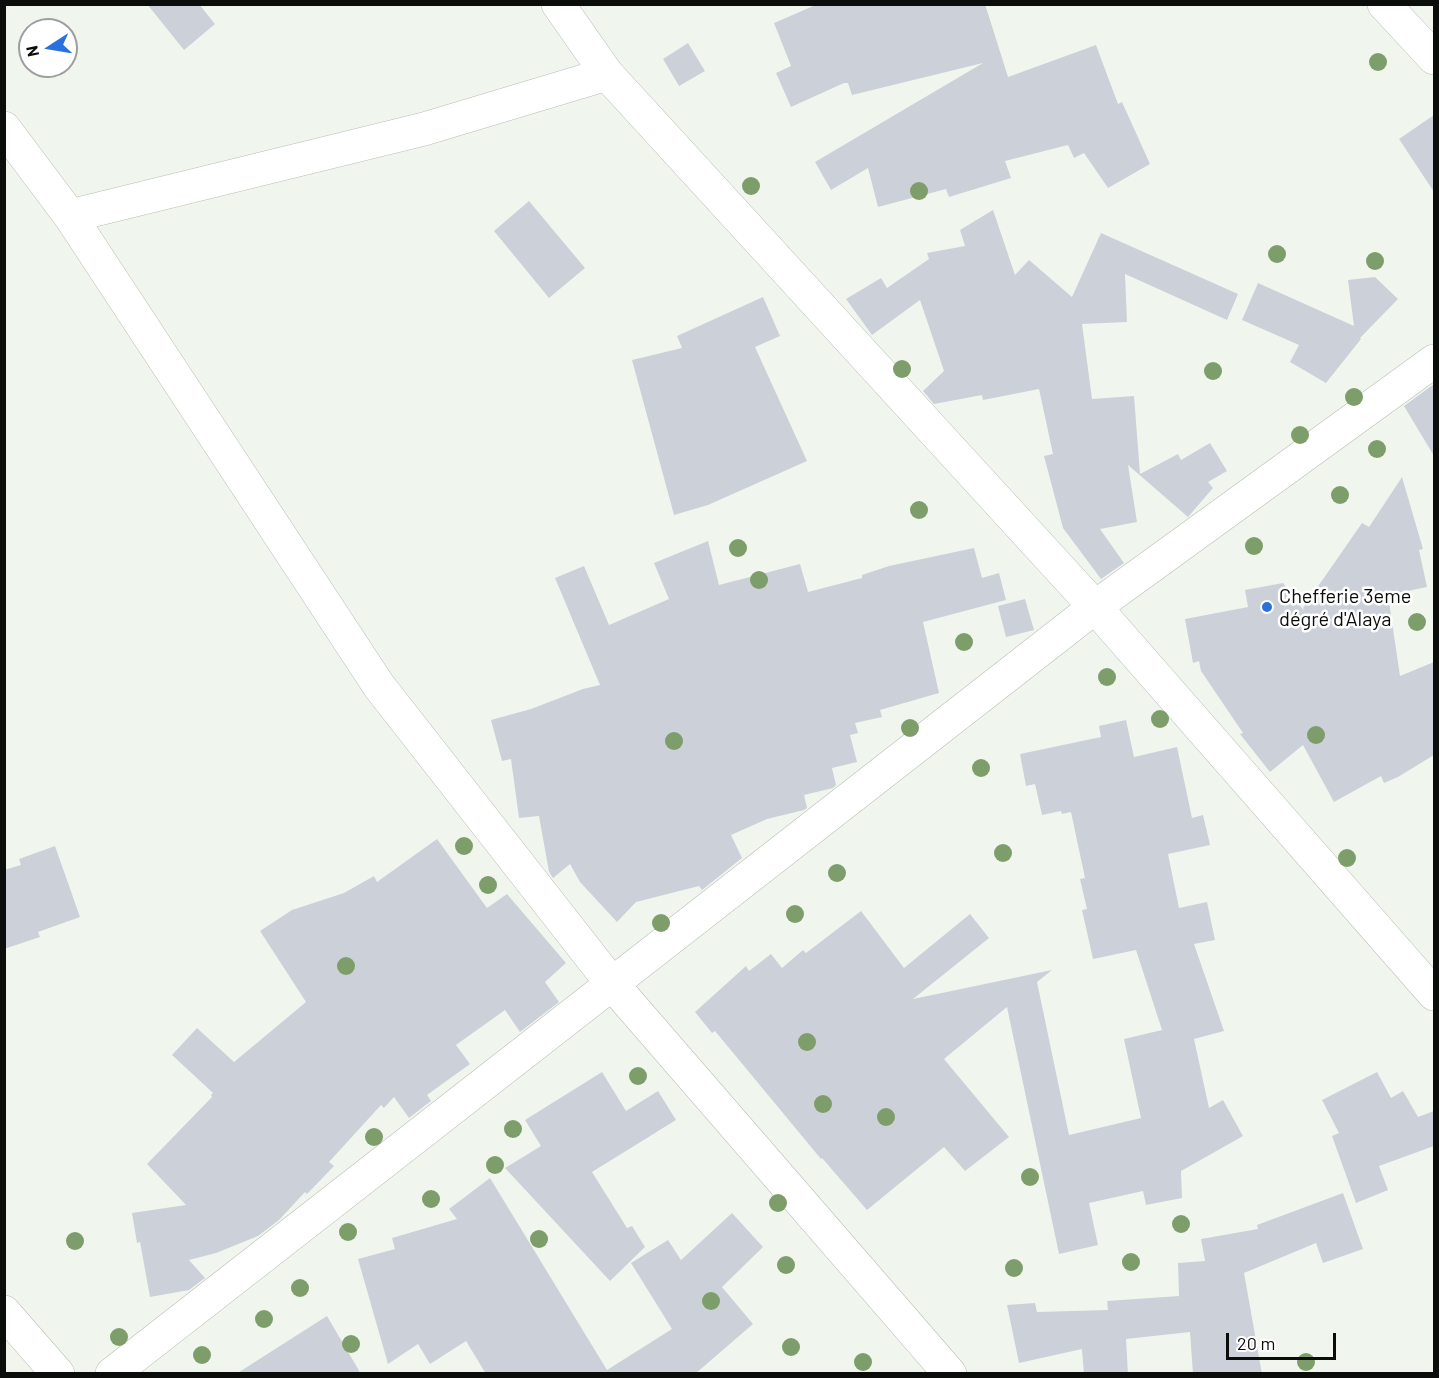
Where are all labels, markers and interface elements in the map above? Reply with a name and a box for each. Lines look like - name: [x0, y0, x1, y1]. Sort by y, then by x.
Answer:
- north arrow: [18, 18, 78, 78]
- text: N: [21, 44, 42, 59]
- place label: Chefferie 3eme dégré d'Alaya: [1279, 584, 1411, 631]
- marker: Chefferie 3eme dégré d'Alaya: [1260, 600, 1274, 614]
- scale bar: [1229, 1321, 1338, 1359]
- text: 20 m: [1237, 1332, 1275, 1354]

